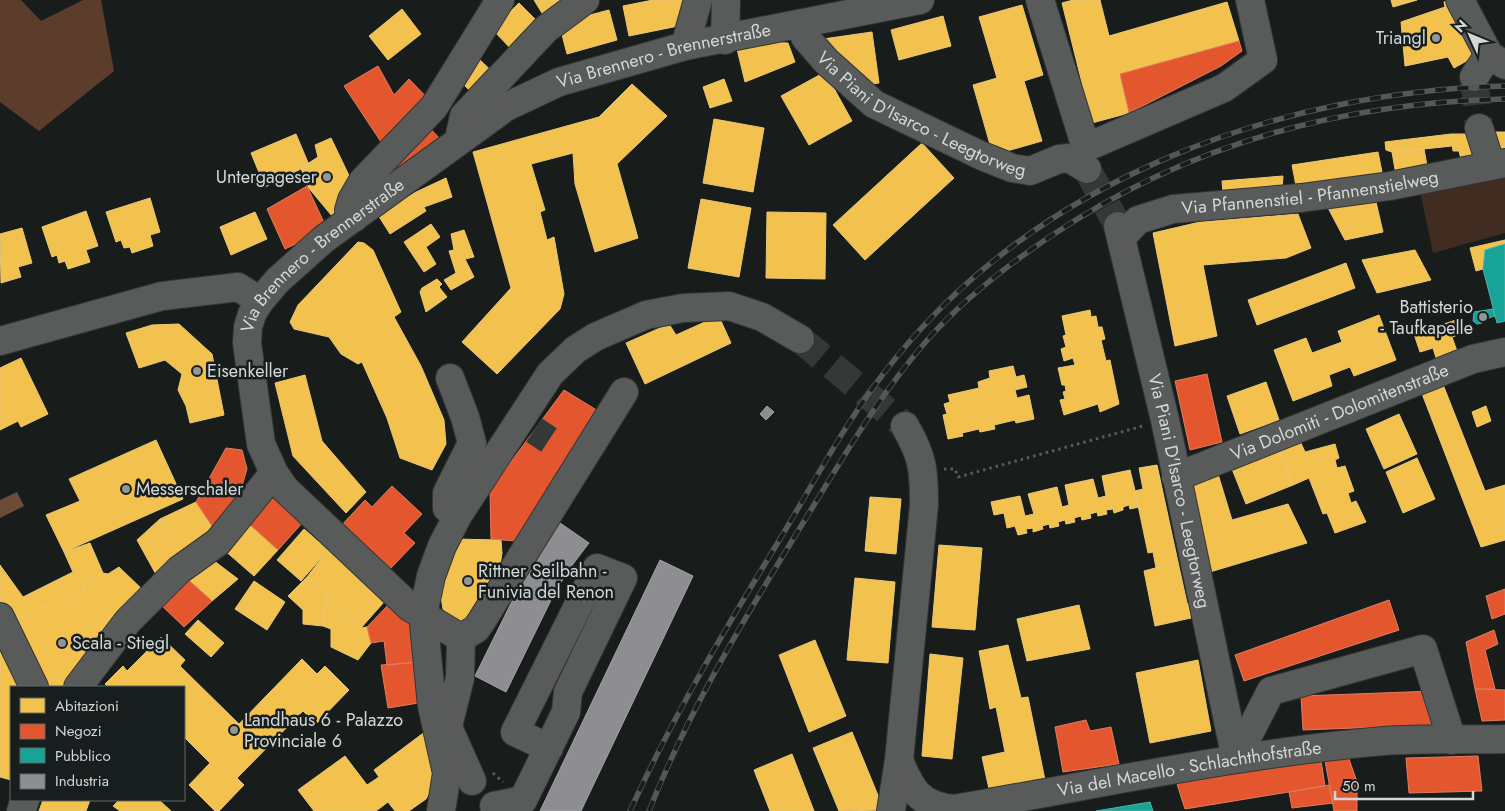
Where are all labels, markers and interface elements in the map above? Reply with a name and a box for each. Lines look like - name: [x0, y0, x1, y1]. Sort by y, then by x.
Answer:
- north arrow: [1445, 10, 1495, 60]
- text: N: [1450, 15, 1472, 37]
- street label: Via Brennero - Brennerstraße: [554, 17, 773, 95]
- place label: Triangl: [1376, 25, 1426, 51]
- marker: Triangl: [1430, 32, 1442, 44]
- street label: Via Piani D'Isarco - Leegtorweg: [810, 46, 1028, 183]
- place label: Untergageser: [216, 164, 318, 190]
- street label: Via Pfannenstiel - Pfannenstielweg: [1180, 164, 1441, 221]
- marker: Untergageser: [321, 171, 333, 183]
- street label: Via Brennero - Brennerstraße: [234, 172, 410, 336]
- place label: Battisterio - Taufkapelle: [1380, 294, 1473, 341]
- marker: Battisterio - Taufkapelle: [1477, 311, 1489, 323]
- street label: Via Dolomiti - Dolomitenstraße: [1227, 357, 1453, 467]
- place label: Eisenkeller: [207, 358, 289, 384]
- marker: Eisenkeller: [191, 365, 203, 377]
- street label: Via Piani D'Isarco - Leegtorweg: [1141, 371, 1217, 611]
- place label: Messerschaler: [136, 476, 244, 502]
- marker: Messerschaler: [120, 483, 132, 495]
- place label: Rittner Seilbahn - Funivia del Renon: [478, 558, 614, 605]
- marker: Rittner Seilbahn - Funivia del Renon: [462, 575, 474, 587]
- place label: Scala - Stiegl: [72, 630, 169, 656]
- marker: Scala - Stiegl: [56, 637, 68, 649]
- legend: [10, 686, 185, 801]
- text: Abitazioni: [55, 695, 119, 717]
- place label: Landhaus 6 - Palazzo Provinciale 6: [244, 707, 403, 754]
- text: Negozi: [55, 720, 102, 742]
- marker: Landhaus 6 - Palazzo Provinciale 6: [228, 724, 240, 736]
- street label: Via del Macello - Schlachthofstraße: [1055, 734, 1323, 803]
- text: Pubblico: [55, 745, 111, 767]
- scale bar: [1335, 768, 1472, 800]
- text: Industria: [55, 770, 109, 792]
- text: 50 m: [1342, 775, 1376, 797]

